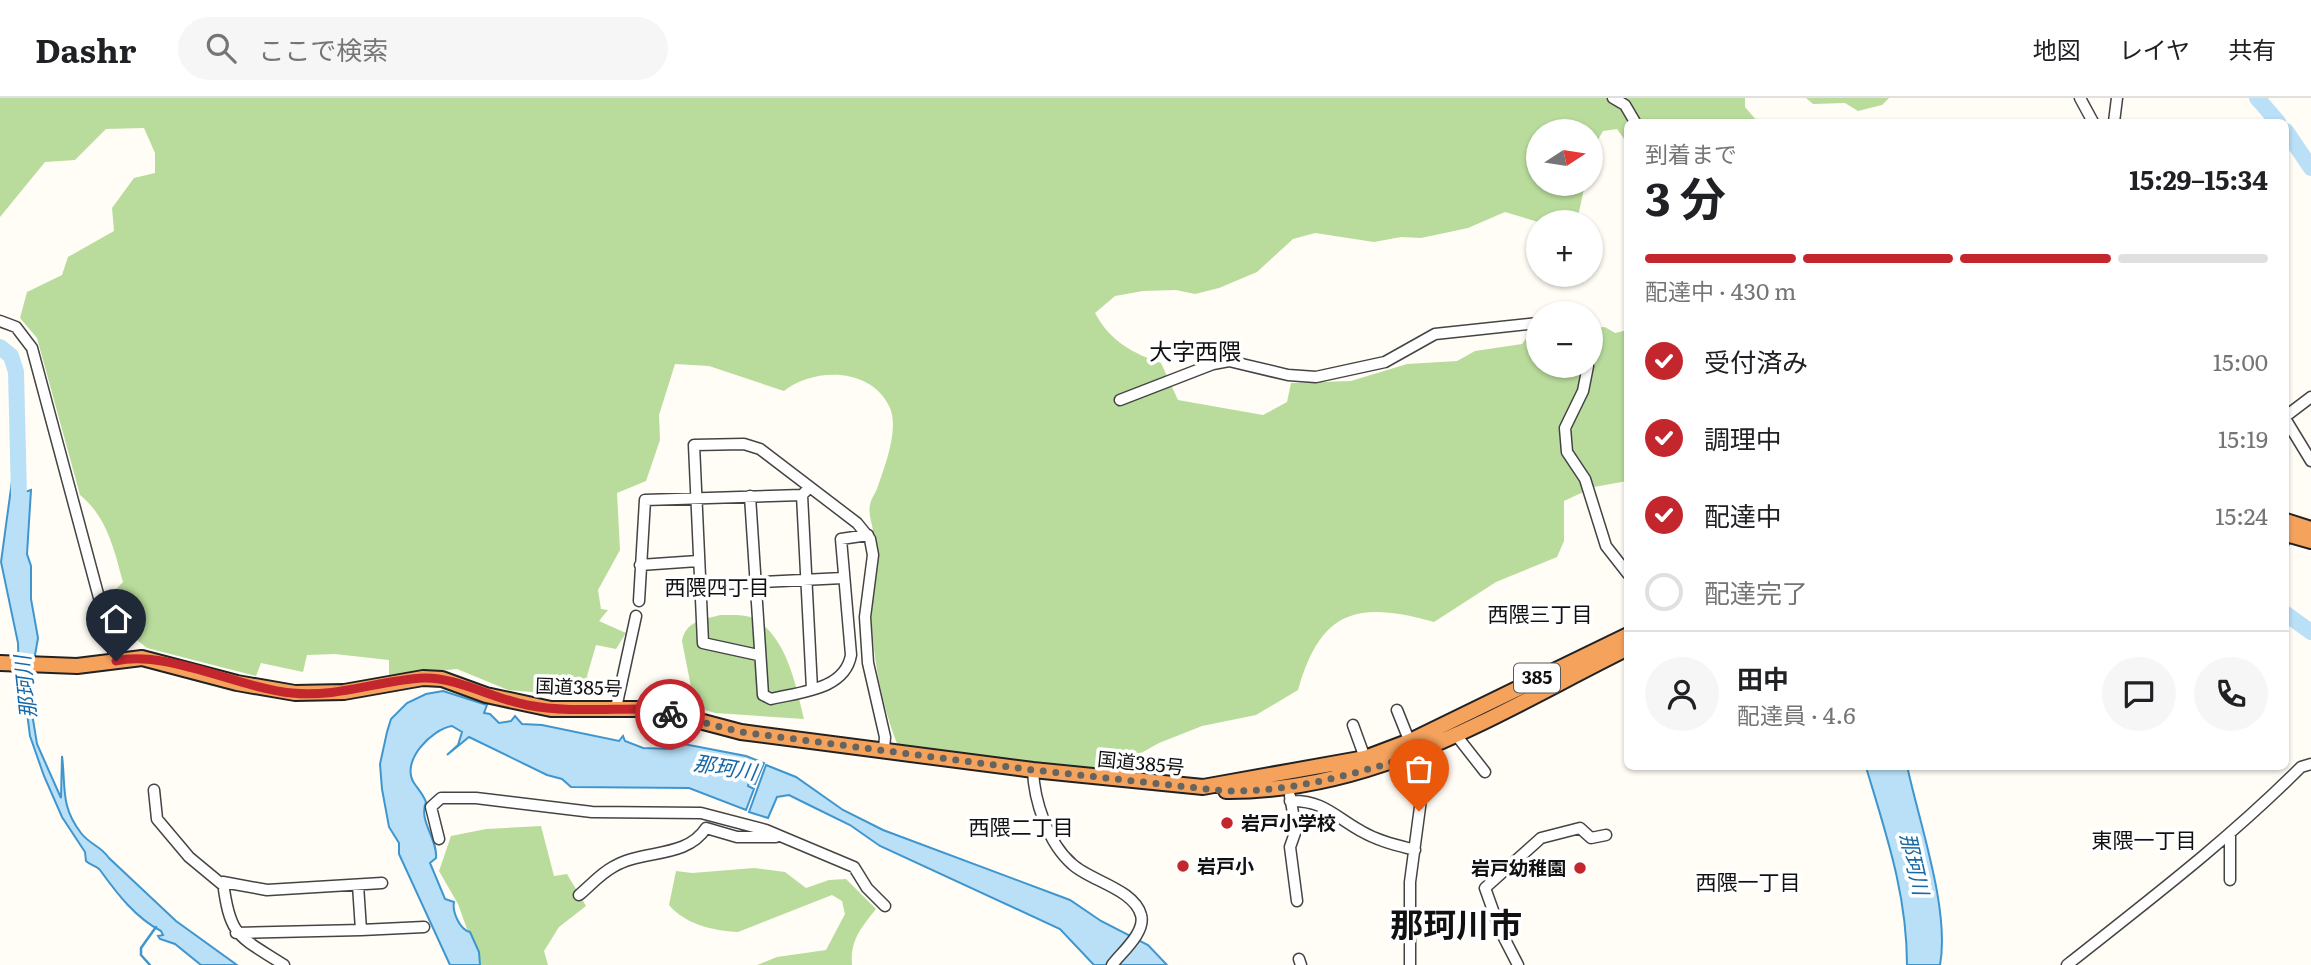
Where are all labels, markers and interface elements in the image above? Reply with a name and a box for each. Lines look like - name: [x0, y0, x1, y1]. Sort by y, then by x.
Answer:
- search box: [178, 17, 668, 80]
- text: Dashr: [35, 24, 136, 73]
- icon: search: [202, 29, 240, 67]
- text: ここで検索: [258, 29, 388, 68]
- text: 地図: [2033, 31, 2081, 66]
- text: レイヤ: [2119, 31, 2190, 66]
- text: 共有: [2228, 31, 2276, 66]
- north arrow: [1526, 119, 1603, 196]
- map controls: [1526, 119, 1603, 378]
- text: 到着まで: [1645, 136, 1737, 170]
- text: 15:29–15:34: [2129, 159, 2268, 198]
- text: 3 分: [1645, 162, 1726, 230]
- button: +: [1526, 210, 1603, 287]
- text: 配達中 · 430 m: [1645, 273, 1796, 307]
- button: −: [1526, 301, 1603, 378]
- district label: 大字西隈: [1149, 333, 1241, 367]
- text: 受付済み: [1704, 341, 1808, 380]
- icon: check: [1645, 342, 1683, 380]
- text: 15:00: [2213, 344, 2268, 378]
- text: 調理中: [1704, 418, 1782, 457]
- icon: check: [1645, 419, 1683, 457]
- text: 15:19: [2218, 421, 2268, 455]
- text: 配達中: [1704, 495, 1782, 534]
- icon: check: [1645, 496, 1683, 534]
- text: 15:24: [2215, 498, 2268, 532]
- district label: 西隈四丁目: [665, 570, 770, 601]
- text: 配達完了: [1704, 572, 1808, 611]
- pin: [86, 589, 146, 661]
- district label: 西隈三丁目: [1488, 597, 1593, 628]
- icon: home: [97, 600, 135, 638]
- water label: 那珂川: [5, 652, 42, 720]
- button: person: [1645, 657, 1719, 731]
- button: chat: [2102, 657, 2176, 731]
- button: phone: [2194, 657, 2268, 731]
- text: 田中: [1737, 658, 1789, 697]
- road number: 385: [1514, 664, 1560, 692]
- street label: 国道385号: [535, 670, 623, 702]
- courier: [635, 679, 705, 749]
- icon: bike: [651, 695, 689, 733]
- text: 配達員 · 4.6: [1737, 697, 1856, 731]
- pin: [1389, 739, 1449, 811]
- street label: 国道385号: [1096, 744, 1186, 780]
- water label: 那珂川: [692, 745, 761, 786]
- icon: bag: [1400, 750, 1438, 788]
- place label: 岩戸小学校: [1241, 808, 1336, 836]
- district label: 西隈二丁目: [969, 810, 1074, 841]
- marker: 岩戸小学校: [1219, 815, 1235, 831]
- district label: 東隈一丁目: [2092, 823, 2197, 854]
- water label: 那珂川: [1894, 829, 1939, 900]
- place label: 岩戸小: [1197, 851, 1254, 879]
- place label: 岩戸幼稚園: [1471, 853, 1566, 881]
- marker: 岩戸小: [1175, 858, 1191, 874]
- marker: 岩戸幼稚園: [1572, 860, 1588, 876]
- district label: 西隈一丁目: [1696, 865, 1801, 896]
- district label: 那珂川市: [1390, 898, 1522, 947]

